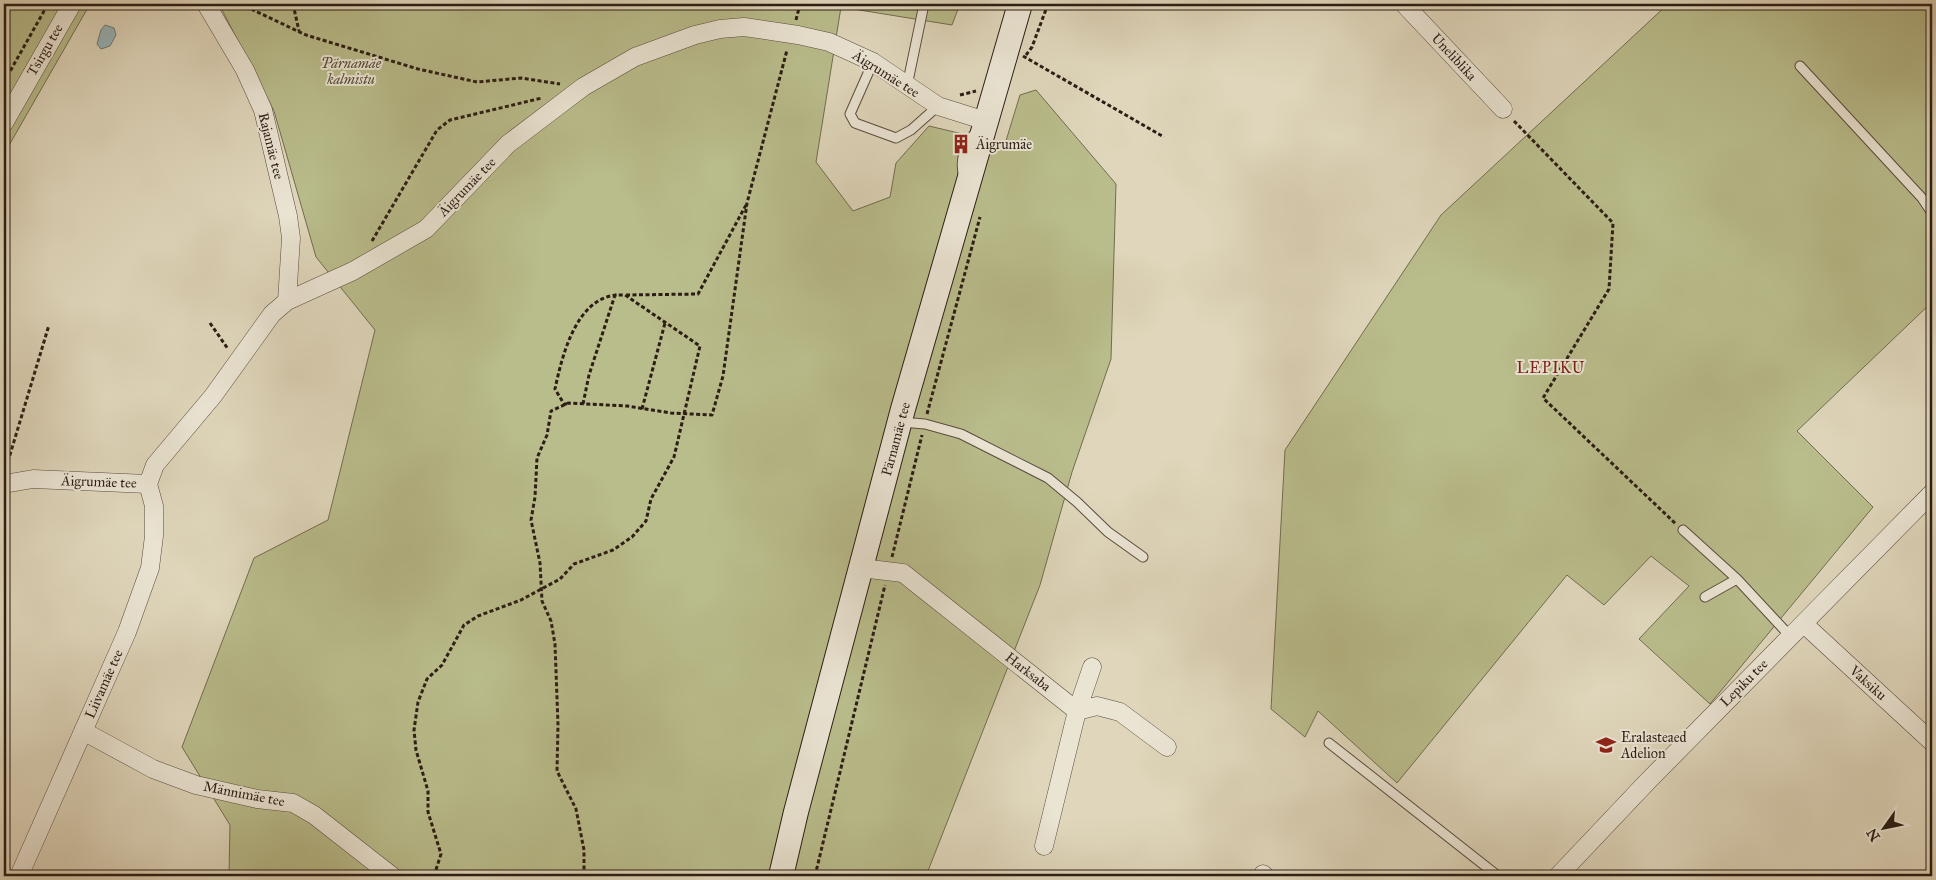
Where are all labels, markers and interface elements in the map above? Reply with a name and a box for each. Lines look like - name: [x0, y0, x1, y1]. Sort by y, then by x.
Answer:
- street label: Tsirgu tee: [23, 21, 67, 79]
- street label: Uneliblika: [1428, 30, 1480, 84]
- street label: Äigrumäe tee: [849, 45, 923, 101]
- park label: Pärnamäe kalmistu: [321, 55, 382, 88]
- street label: Rajamäe tee: [254, 111, 288, 181]
- building icon: Äigrumäe: [950, 133, 972, 155]
- place label: Äigrumäe: [975, 135, 1032, 153]
- street label: Äigrumäe tee: [433, 153, 500, 221]
- district label: LEPIKU: [1517, 358, 1586, 377]
- street label: Pärnamäe tee: [878, 400, 914, 478]
- street label: Äigrumäe tee: [60, 471, 137, 492]
- street label: Liivamäe tee: [81, 647, 127, 721]
- street label: Harksaba: [1002, 649, 1054, 695]
- street label: Lepiku tee: [1717, 655, 1772, 710]
- street label: Vaksiku: [1845, 661, 1890, 704]
- place label: Eralasteaed Adelion: [1620, 729, 1687, 762]
- school or university icon: Eralasteaed Adelion: [1595, 734, 1617, 756]
- street label: Männimäe tee: [202, 778, 286, 810]
- north arrow: [1858, 802, 1908, 852]
- text: N: [1863, 825, 1884, 844]

